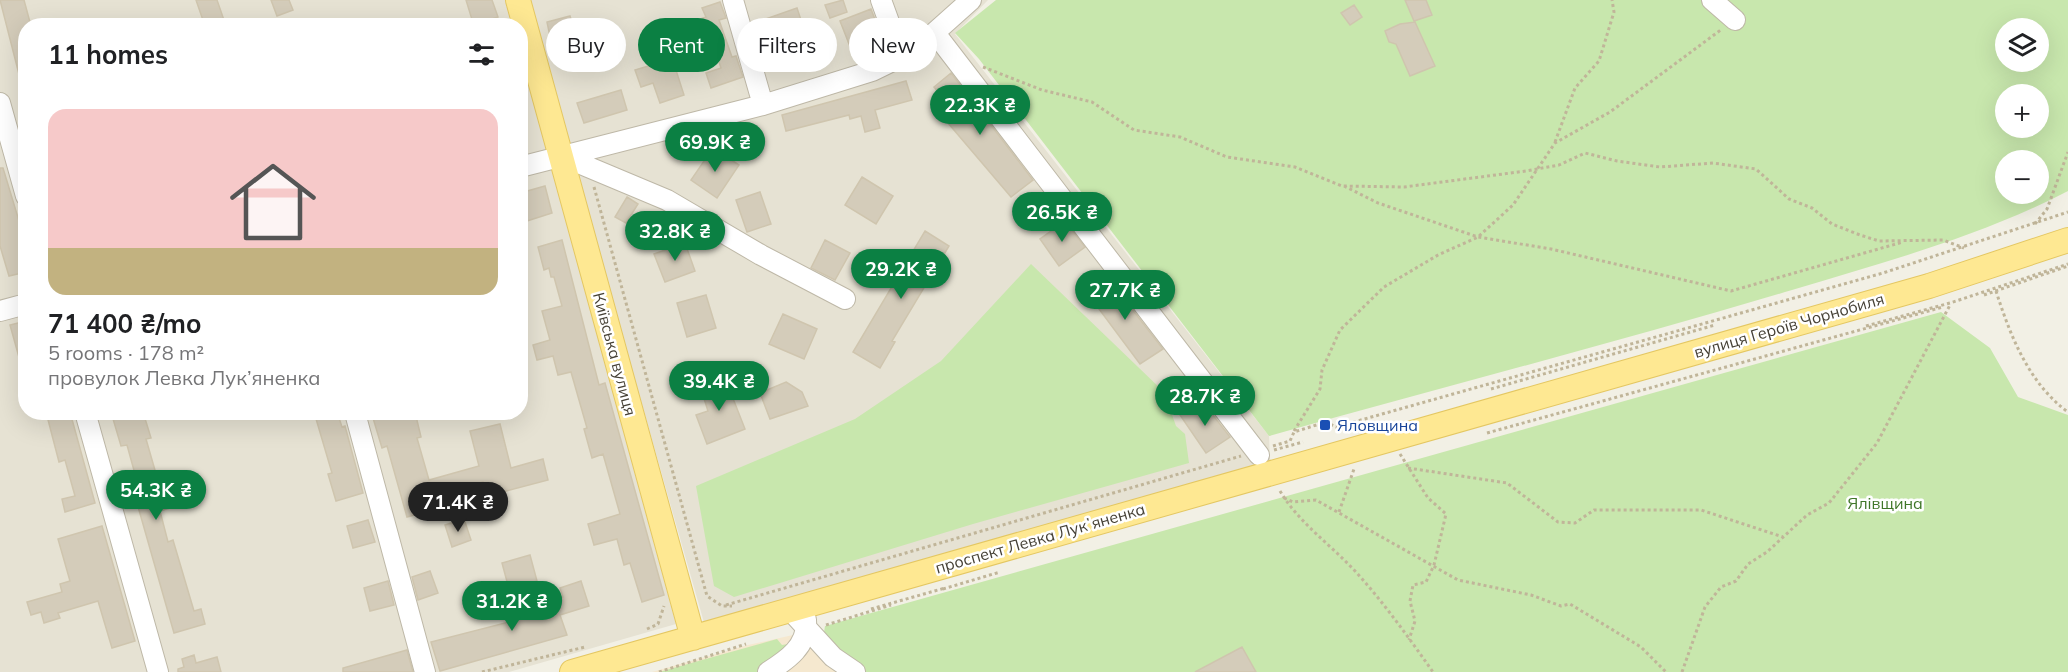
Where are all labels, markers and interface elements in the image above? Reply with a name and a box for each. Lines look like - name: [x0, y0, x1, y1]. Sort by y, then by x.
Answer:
- chip: Buy: [546, 18, 626, 72]
- chip: Rent: [638, 18, 725, 72]
- chip: Filters: [737, 18, 837, 72]
- chip: New: [849, 18, 937, 72]
- map controls: [1995, 18, 2049, 204]
- button: layers: [1995, 18, 2049, 72]
- text: 11 homes: [48, 38, 168, 71]
- icon: filters: [465, 38, 498, 71]
- button: +: [1995, 84, 2049, 138]
- pin: 22.3K ₴: [925, 85, 1035, 136]
- text: 22.3K ₴: [944, 92, 1016, 117]
- pin: 69.9K ₴: [660, 122, 770, 173]
- text: 69.9K ₴: [679, 129, 751, 154]
- icon: home: [219, 148, 327, 256]
- button: −: [1995, 150, 2049, 204]
- pin: 26.5K ₴: [1007, 192, 1117, 243]
- text: 26.5K ₴: [1026, 199, 1098, 224]
- pin: 32.8K ₴: [620, 211, 730, 262]
- text: 32.8K ₴: [639, 218, 711, 243]
- pin: 29.2K ₴: [846, 249, 956, 300]
- text: 29.2K ₴: [865, 256, 937, 281]
- pin: 27.7K ₴: [1070, 270, 1180, 321]
- text: 27.7K ₴: [1089, 277, 1161, 302]
- street label: вулиця Героїв Чорнобиля: [1692, 288, 1886, 362]
- street label: Київська вулиця: [589, 290, 641, 418]
- text: 71 400 ₴/mo: [48, 307, 201, 340]
- text: 5 rooms · 178 m²: [48, 340, 204, 365]
- pin: 39.4K ₴: [664, 361, 774, 412]
- text: провулок Левка Лук’яненка: [48, 365, 320, 390]
- text: 39.4K ₴: [683, 368, 755, 393]
- pin: 28.7K ₴: [1150, 376, 1260, 427]
- text: 28.7K ₴: [1169, 383, 1241, 408]
- place label: Яловщина: [1337, 415, 1418, 435]
- marker: Яловщина: [1318, 418, 1332, 432]
- pin: 54.3K ₴: [101, 470, 211, 521]
- text: 54.3K ₴: [120, 477, 192, 502]
- pin: 71.4K ₴: [403, 482, 513, 533]
- text: 71.4K ₴: [422, 489, 494, 514]
- park label: Ялівщина: [1847, 493, 1923, 513]
- street label: проспект Левка Лукʼяненка: [933, 498, 1147, 578]
- pin: 31.2K ₴: [457, 581, 567, 632]
- text: 31.2K ₴: [476, 588, 548, 613]

